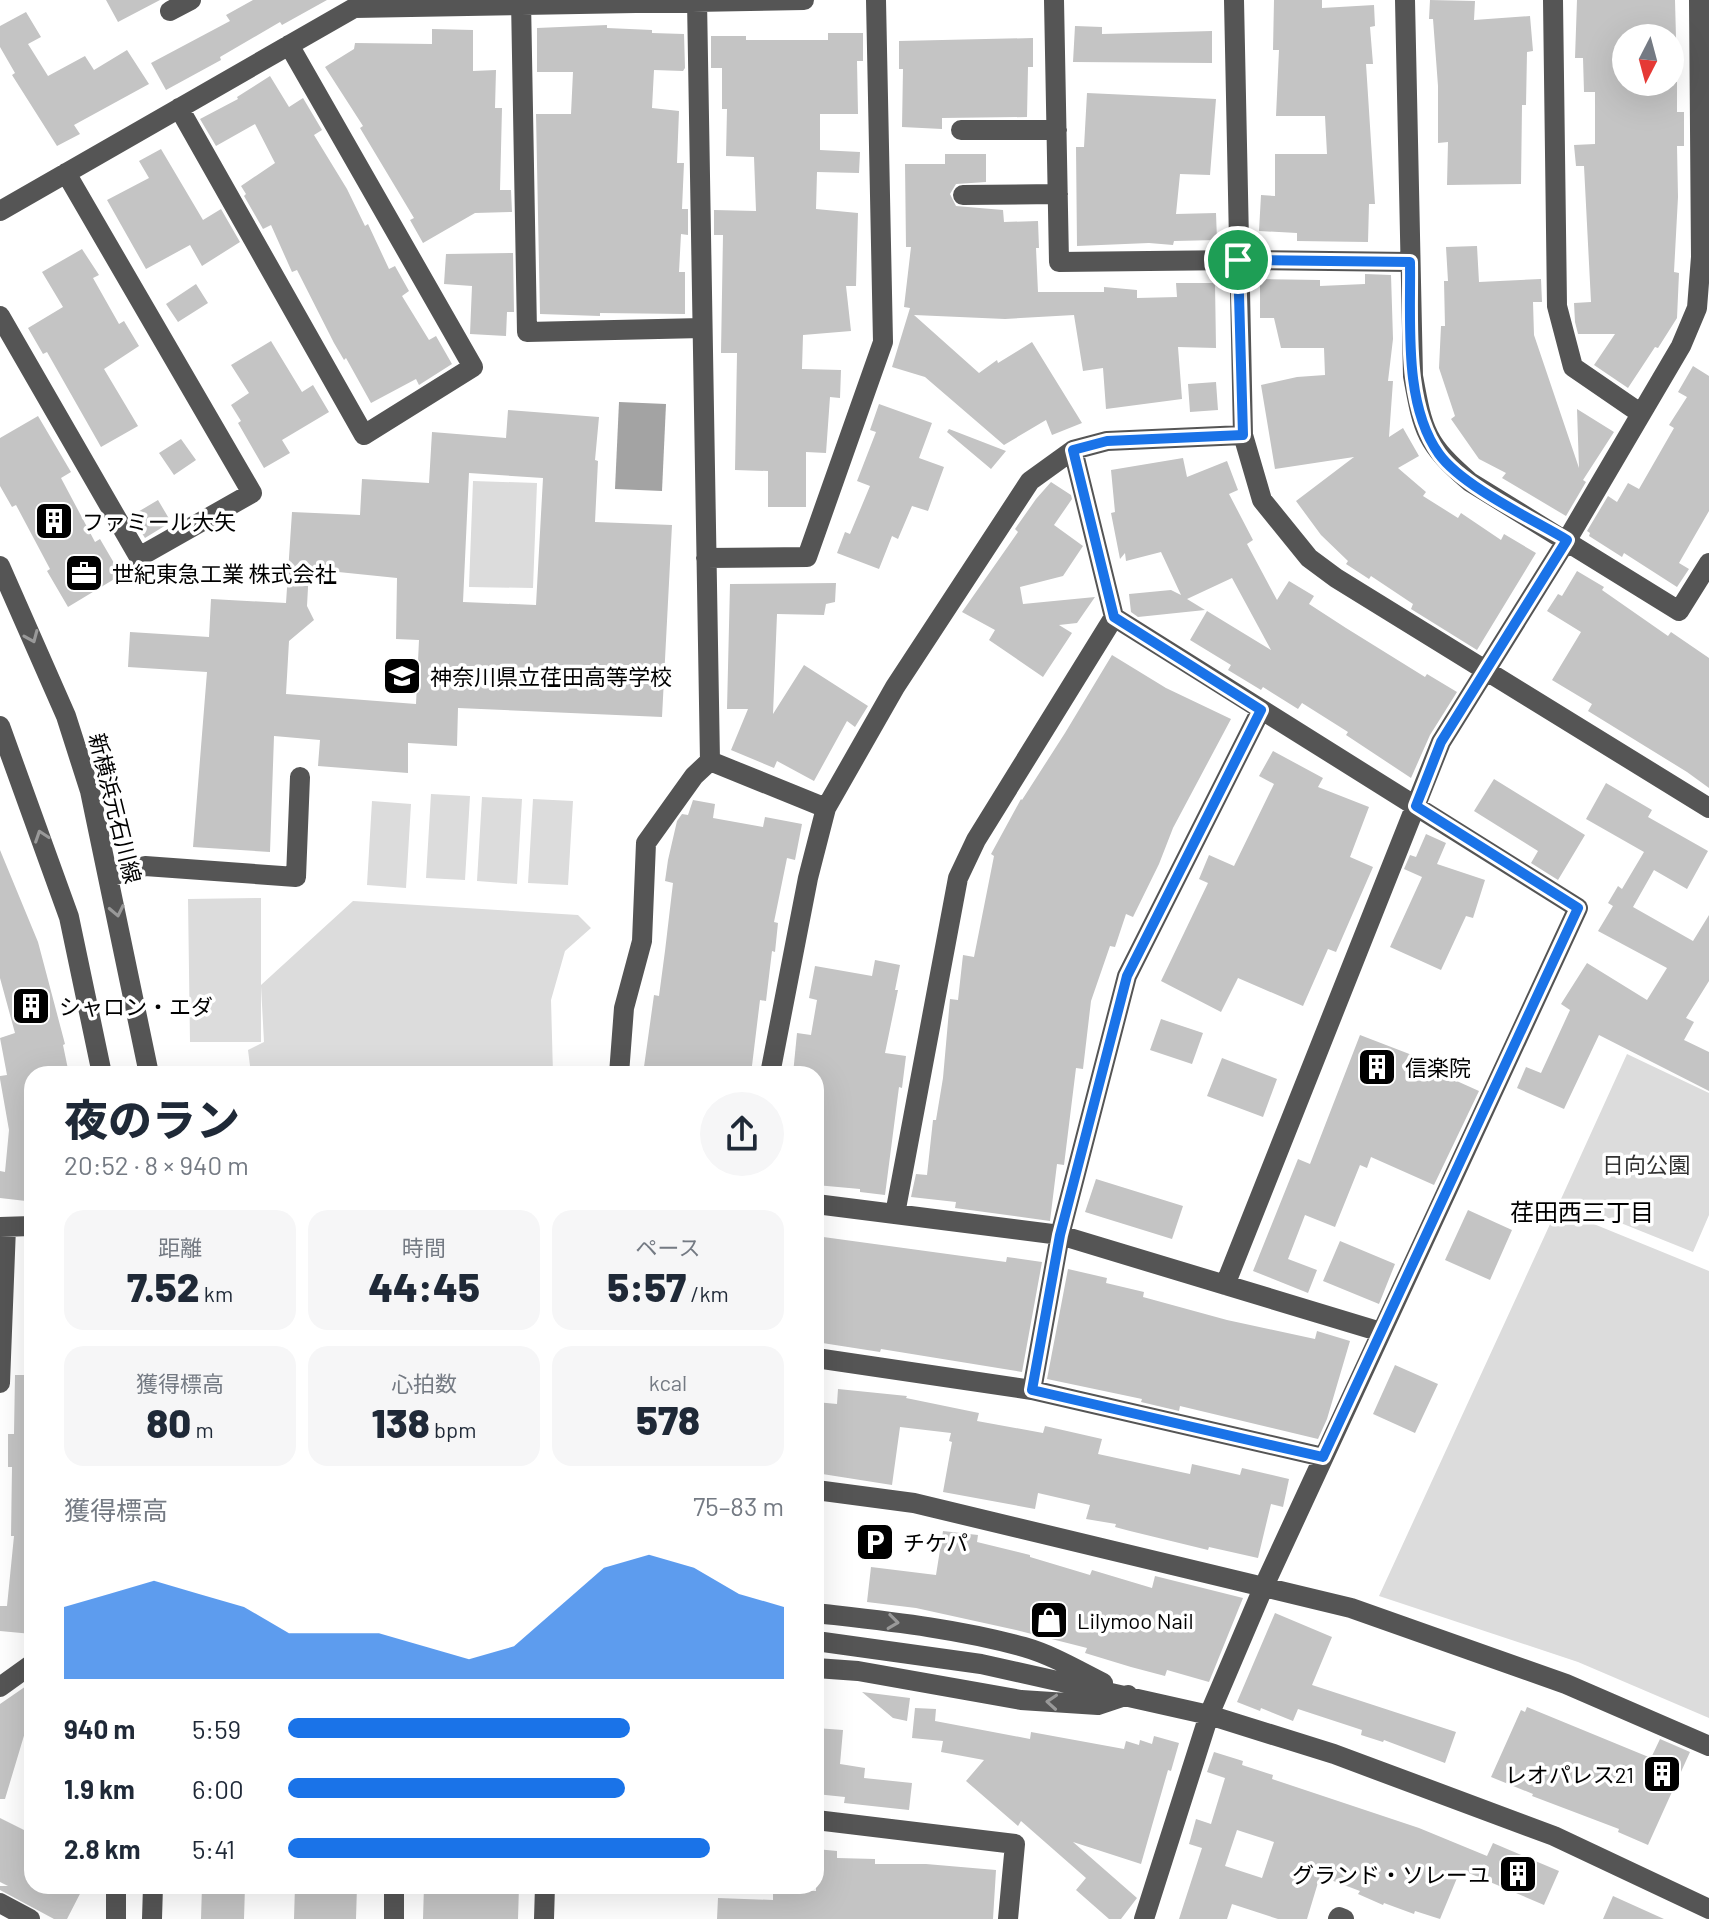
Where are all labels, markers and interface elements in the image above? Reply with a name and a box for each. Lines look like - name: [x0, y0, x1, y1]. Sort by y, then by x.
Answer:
- north arrow: [1612, 24, 1684, 96]
- map controls: [1612, 24, 1684, 96]
- pin: [1204, 226, 1272, 294]
- icon: arrive: [1216, 238, 1260, 282]
- building icon: ファミール大矢: [33, 500, 75, 542]
- place label: ファミール大矢: [82, 508, 236, 534]
- office icon: 世紀東急工業 株式会社: [63, 552, 105, 594]
- place label: 世紀東急工業 株式会社: [112, 560, 336, 586]
- one-way arrow: [23, 629, 39, 643]
- school or university icon: 神奈川県立荏田高等学校: [381, 655, 423, 697]
- place label: 神奈川県立荏田高等学校: [430, 663, 672, 689]
- street label: 新横浜元石川線: [85, 730, 147, 886]
- one-way arrow: [34, 830, 50, 844]
- one-way arrow: [108, 904, 125, 918]
- building icon: シャロン・エダ: [10, 985, 52, 1027]
- place label: シャロン・エダ: [59, 993, 213, 1019]
- building icon: 信楽院: [1356, 1046, 1398, 1088]
- place label: 信楽院: [1405, 1054, 1471, 1080]
- text: 夜のラン: [64, 1092, 240, 1145]
- button: share: [700, 1092, 784, 1176]
- text: 20:52 · 8 × 940 m: [64, 1149, 249, 1180]
- park label: 日向公園: [1602, 1151, 1690, 1177]
- district label: 荏田西三丁目: [1510, 1197, 1654, 1226]
- text: 距離: [158, 1234, 202, 1260]
- text: 時間: [402, 1234, 446, 1260]
- text: ペース: [636, 1234, 700, 1260]
- text: 7.52: [127, 1262, 199, 1310]
- text: 44:45: [368, 1262, 480, 1310]
- text: 5:57: [607, 1262, 686, 1310]
- text: km: [199, 1280, 233, 1306]
- text: /km: [686, 1280, 729, 1306]
- text: kcal: [649, 1369, 687, 1395]
- text: 獲得標高: [136, 1370, 224, 1396]
- text: 心拍数: [391, 1370, 457, 1396]
- text: 578: [636, 1395, 700, 1443]
- text: 80: [146, 1398, 191, 1446]
- text: 138: [372, 1398, 430, 1446]
- text: m: [191, 1416, 214, 1442]
- text: bpm: [430, 1416, 476, 1442]
- text: 75–83 m: [693, 1490, 784, 1521]
- text: 獲得標高: [64, 1494, 168, 1525]
- parking icon: チケパ: [854, 1521, 896, 1563]
- place label: チケパ: [903, 1529, 968, 1555]
- shop icon: Lilymoo Nail: [1028, 1599, 1070, 1641]
- place label: Lilymoo Nail: [1077, 1607, 1194, 1633]
- one-way arrow: [887, 1613, 900, 1630]
- one-way arrow: [1045, 1694, 1058, 1711]
- text: 940 m: [64, 1713, 135, 1744]
- text: 5:59: [192, 1713, 241, 1744]
- building icon: レオパレス21: [1641, 1753, 1683, 1795]
- place label: レオパレス21: [1505, 1761, 1634, 1787]
- text: 1.9 km: [64, 1773, 135, 1804]
- text: 6:00: [192, 1773, 244, 1804]
- text: 2.8 km: [64, 1833, 140, 1864]
- text: 5:41: [192, 1833, 235, 1864]
- building icon: グランド・ソレーユ: [1497, 1853, 1539, 1895]
- place label: グランド・ソレーユ: [1292, 1861, 1490, 1887]

